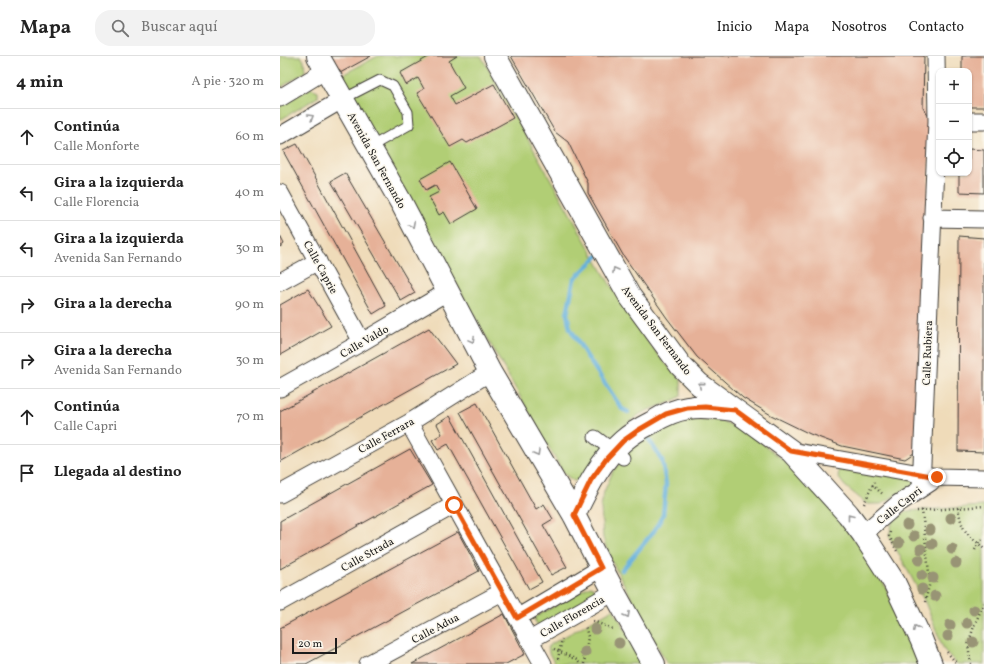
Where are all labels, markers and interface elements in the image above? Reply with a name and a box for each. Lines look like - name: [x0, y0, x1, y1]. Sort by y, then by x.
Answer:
- search box: [95, 10, 375, 46]
- text: Mapa: [20, 15, 71, 41]
- icon: search: [109, 17, 131, 39]
- text: Buscar aquí: [141, 17, 217, 38]
- text: Inicio: [717, 18, 752, 37]
- text: Mapa: [774, 18, 809, 37]
- text: Nosotros: [831, 18, 887, 37]
- text: Contacto: [909, 18, 964, 37]
- map controls: [936, 68, 972, 176]
- button: +: [936, 68, 972, 104]
- text: 4 min: [16, 71, 63, 94]
- text: A pie · 320 m: [192, 73, 264, 91]
- button: −: [936, 104, 972, 140]
- street label: Avenida San Fernando: [343, 110, 409, 212]
- one-way arrow: [307, 115, 314, 122]
- text: Continúa: [54, 117, 120, 138]
- icon: ahead: [16, 126, 38, 148]
- text: 60 m: [236, 128, 264, 146]
- text: Calle Monforte: [54, 138, 139, 156]
- button: locate: [936, 140, 972, 176]
- text: Gira a la izquierda: [54, 173, 184, 194]
- icon: left: [16, 182, 38, 204]
- text: 40 m: [235, 184, 264, 202]
- text: Calle Florencia: [54, 194, 139, 212]
- one-way arrow: [407, 220, 415, 228]
- text: Gira a la izquierda: [54, 229, 184, 250]
- icon: left: [16, 238, 38, 260]
- street label: Calle Caprie: [299, 238, 340, 297]
- text: 30 m: [236, 240, 264, 258]
- text: Avenida San Fernando: [54, 250, 182, 268]
- one-way arrow: [612, 267, 619, 274]
- street label: Avenida San Fernando: [617, 283, 694, 379]
- icon: right: [16, 294, 38, 316]
- text: Gira a la derecha: [54, 294, 172, 315]
- text: 90 m: [235, 296, 264, 314]
- street label: Calle Rubiera: [920, 320, 937, 386]
- street label: Calle Valdo: [338, 322, 392, 362]
- one-way arrow: [468, 336, 475, 343]
- text: Gira a la derecha: [54, 341, 172, 362]
- icon: right: [16, 350, 38, 372]
- text: 30 m: [236, 352, 264, 370]
- text: Avenida San Fernando: [54, 362, 182, 380]
- one-way arrow: [698, 382, 706, 389]
- text: Continúa: [54, 397, 120, 418]
- icon: ahead: [16, 406, 38, 428]
- text: 70 m: [236, 408, 264, 426]
- street label: Calle Ferrara: [356, 414, 418, 458]
- text: Calle Capri: [54, 418, 117, 436]
- one-way arrow: [533, 448, 540, 456]
- icon: arrive: [16, 462, 38, 484]
- text: Llegada al destino: [54, 462, 182, 483]
- route end: [928, 468, 946, 486]
- street label: Calle Capri: [874, 484, 926, 529]
- route start: [445, 496, 463, 514]
- one-way arrow: [847, 514, 854, 521]
- street label: Calle Strada: [339, 534, 397, 576]
- street label: Calle Florencia: [538, 593, 608, 642]
- street label: Calle Adua: [409, 610, 463, 648]
- one-way arrow: [623, 611, 630, 618]
- one-way arrow: [913, 625, 921, 632]
- scale bar: [292, 636, 337, 655]
- text: 20 m: [298, 637, 322, 652]

